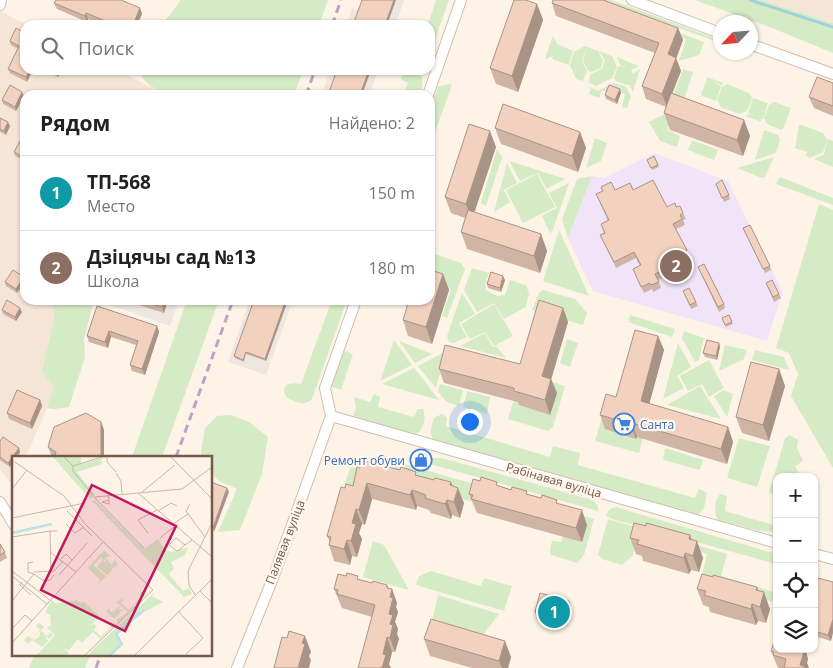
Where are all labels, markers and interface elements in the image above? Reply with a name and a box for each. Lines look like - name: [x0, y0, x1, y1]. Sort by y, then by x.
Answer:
- north arrow: [713, 15, 758, 60]
- search box: [20, 20, 435, 75]
- icon: search: [38, 34, 66, 62]
- text: Поиск: [78, 35, 134, 61]
- text: Рядом: [40, 109, 110, 137]
- text: Найдено: 2: [329, 112, 415, 134]
- text: ТП-568: [87, 169, 151, 195]
- text: 1: [51, 182, 61, 204]
- text: 150 m: [369, 182, 415, 204]
- text: Место: [87, 195, 135, 217]
- text: Дзіцячы сад №13: [87, 244, 256, 270]
- pin: 2: [660, 247, 692, 285]
- text: 2: [51, 257, 61, 279]
- text: 180 m: [369, 257, 415, 279]
- text: Школа: [87, 270, 139, 292]
- your location: [457, 409, 483, 435]
- supermarket icon: Санта: [612, 412, 636, 436]
- place label: Санта: [640, 416, 674, 433]
- shop icon: Ремонт обуви: [409, 448, 433, 472]
- place label: Ремонт обуви: [324, 452, 405, 469]
- inset map: [12, 456, 212, 656]
- street label: Рабінавая вуліца: [504, 458, 604, 502]
- map controls: [773, 473, 818, 653]
- button: +: [773, 473, 818, 518]
- street label: Палявая вуліца: [261, 497, 309, 587]
- button: −: [773, 518, 818, 563]
- button: locate: [773, 563, 818, 608]
- pin: 1: [538, 593, 570, 631]
- button: layers: [773, 608, 818, 653]

